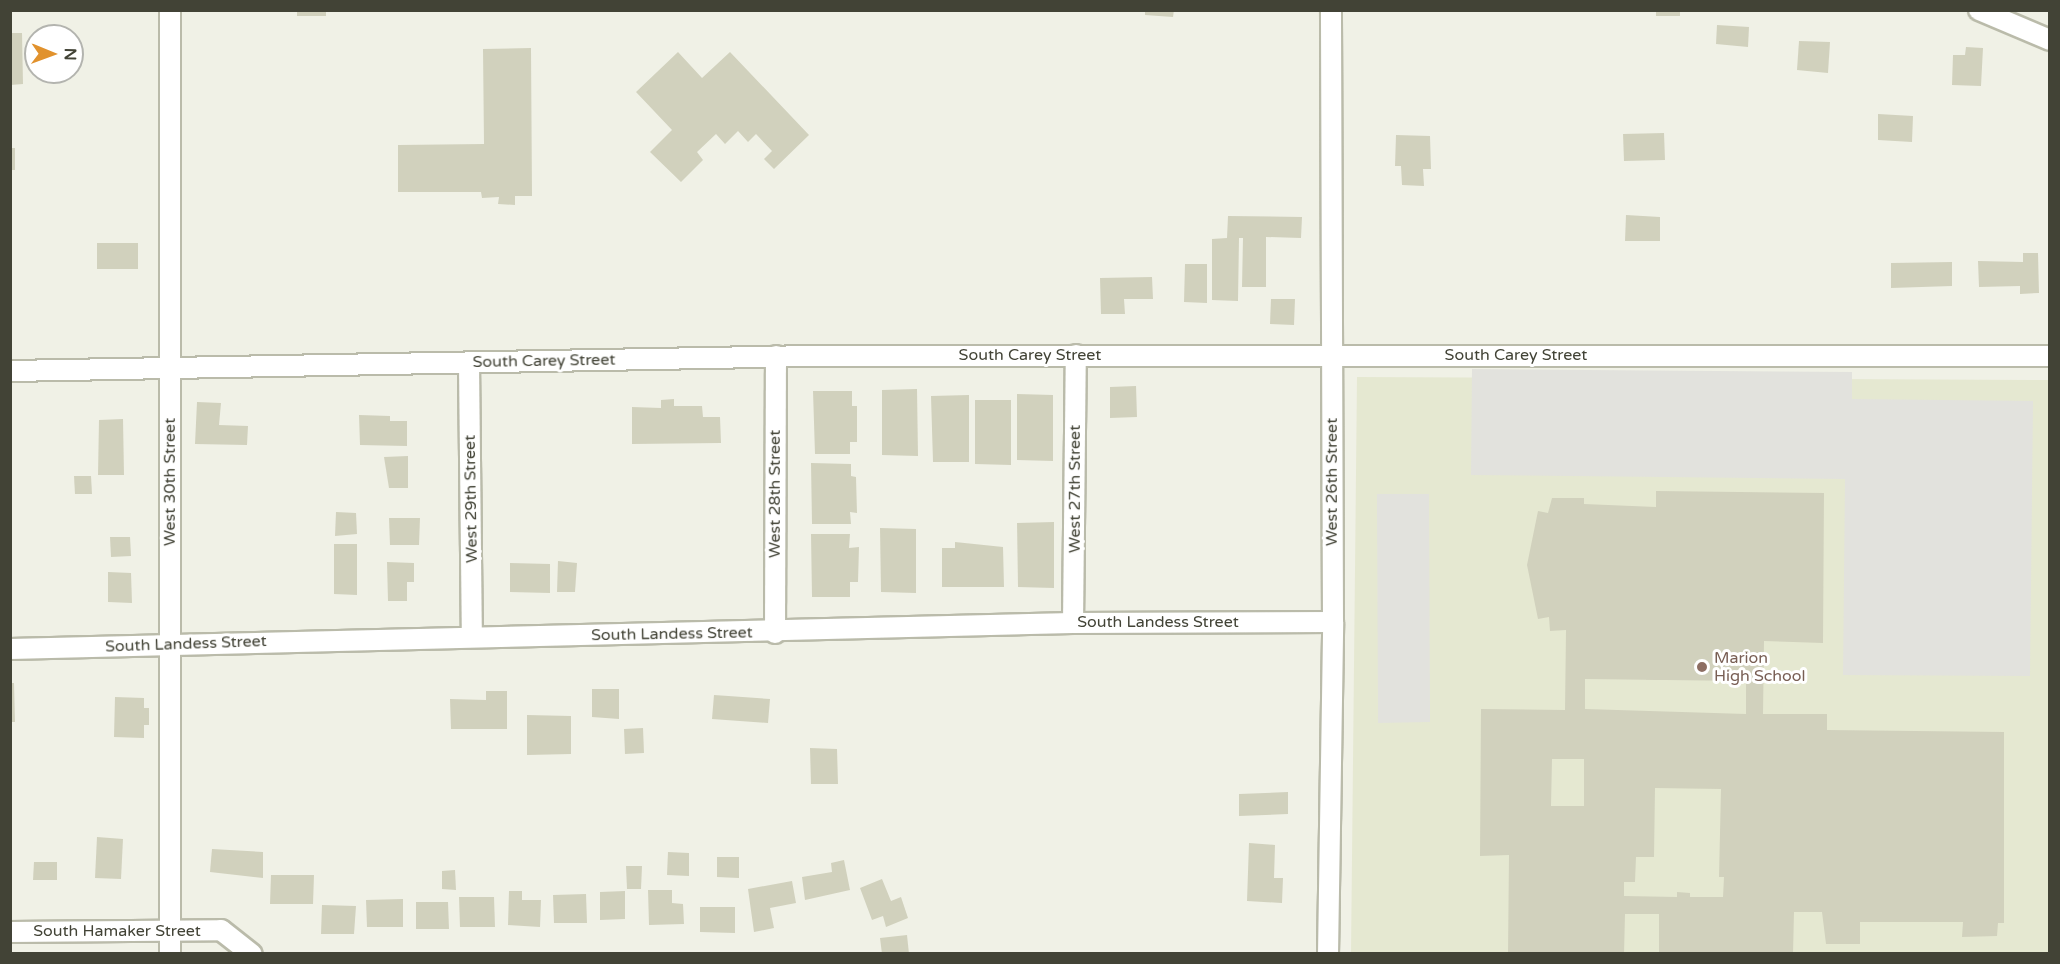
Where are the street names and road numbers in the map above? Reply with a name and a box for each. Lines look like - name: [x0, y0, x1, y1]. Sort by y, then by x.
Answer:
- street label: South Carey Street: [959, 345, 1101, 365]
- street label: South Carey Street: [1445, 345, 1587, 365]
- street label: South Carey Street: [472, 350, 616, 372]
- street label: West 30th Street: [160, 418, 180, 546]
- street label: West 26th Street: [1322, 418, 1342, 546]
- street label: West 27th Street: [1065, 425, 1085, 553]
- street label: West 28th Street: [765, 430, 785, 558]
- street label: West 29th Street: [460, 435, 482, 563]
- street label: South Landess Street: [1077, 612, 1239, 632]
- street label: South Landess Street: [591, 623, 753, 645]
- street label: South Landess Street: [105, 632, 267, 656]
- street label: South Hamaker Street: [33, 921, 201, 941]

